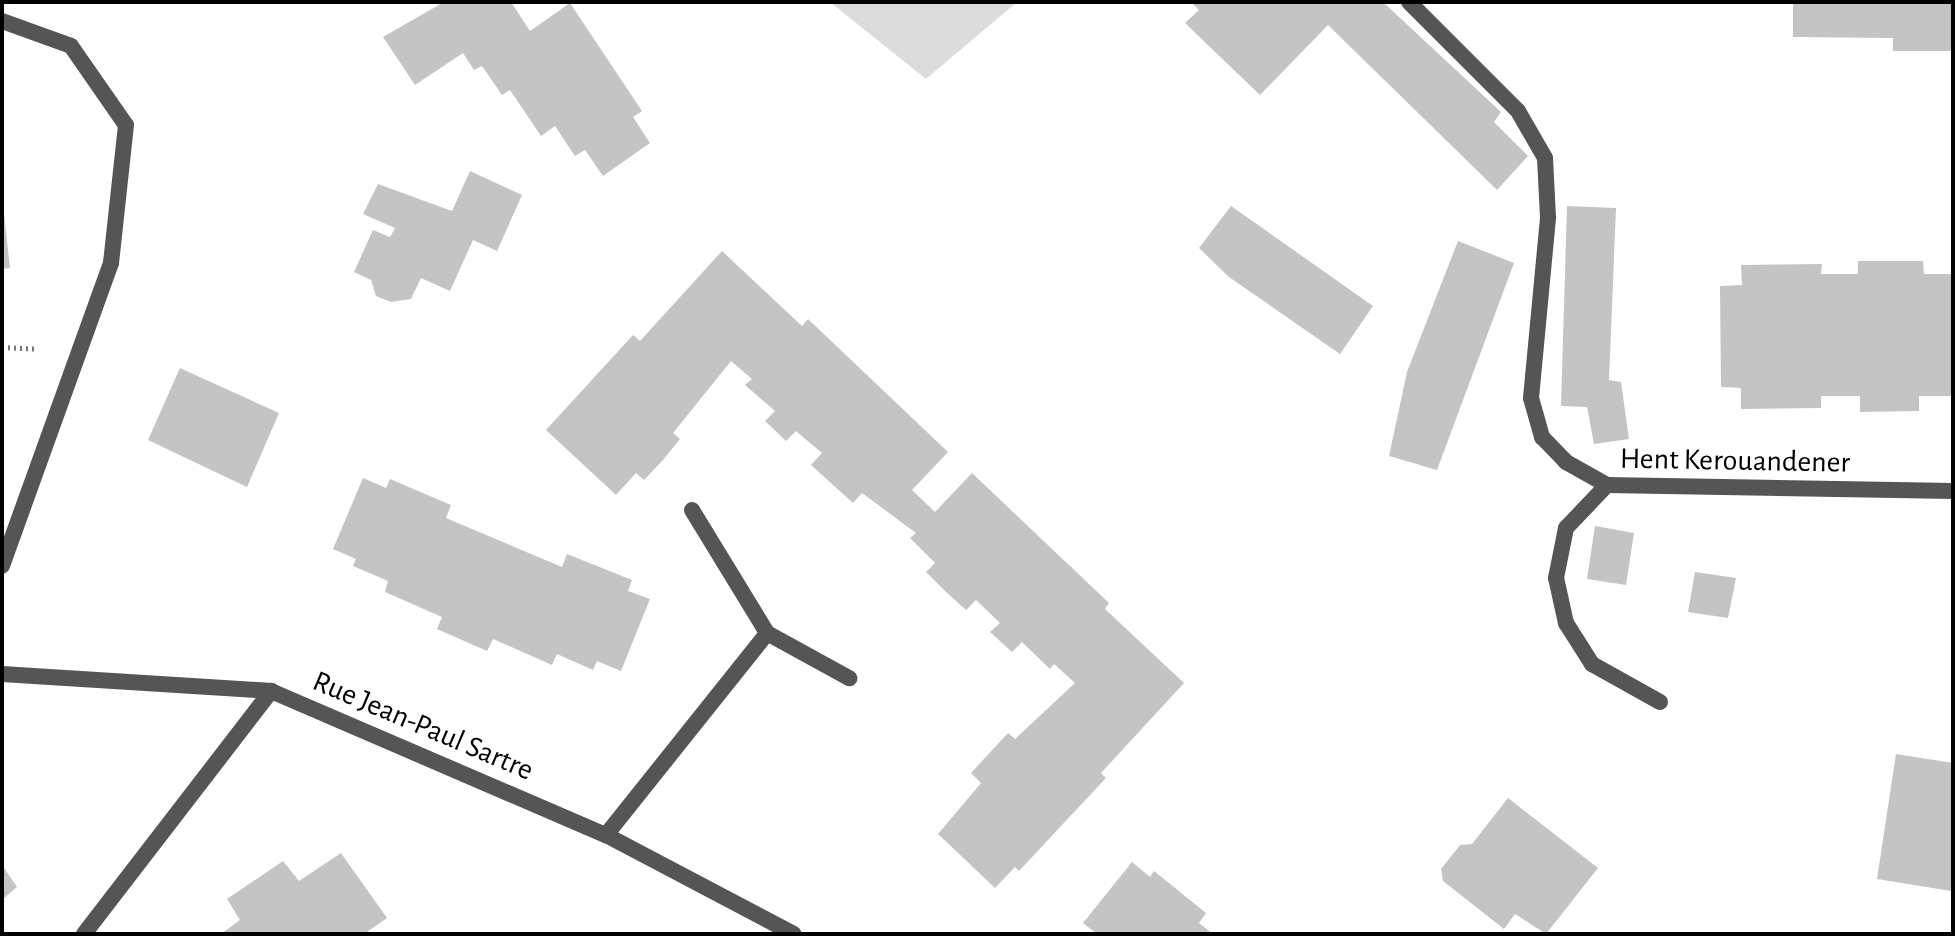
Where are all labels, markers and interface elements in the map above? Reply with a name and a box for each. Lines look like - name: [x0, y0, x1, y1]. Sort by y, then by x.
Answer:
- street label: Hent Kerouandener: [1620, 441, 1850, 481]
- street label: Rue Jean-Paul Sartre: [307, 663, 539, 789]

